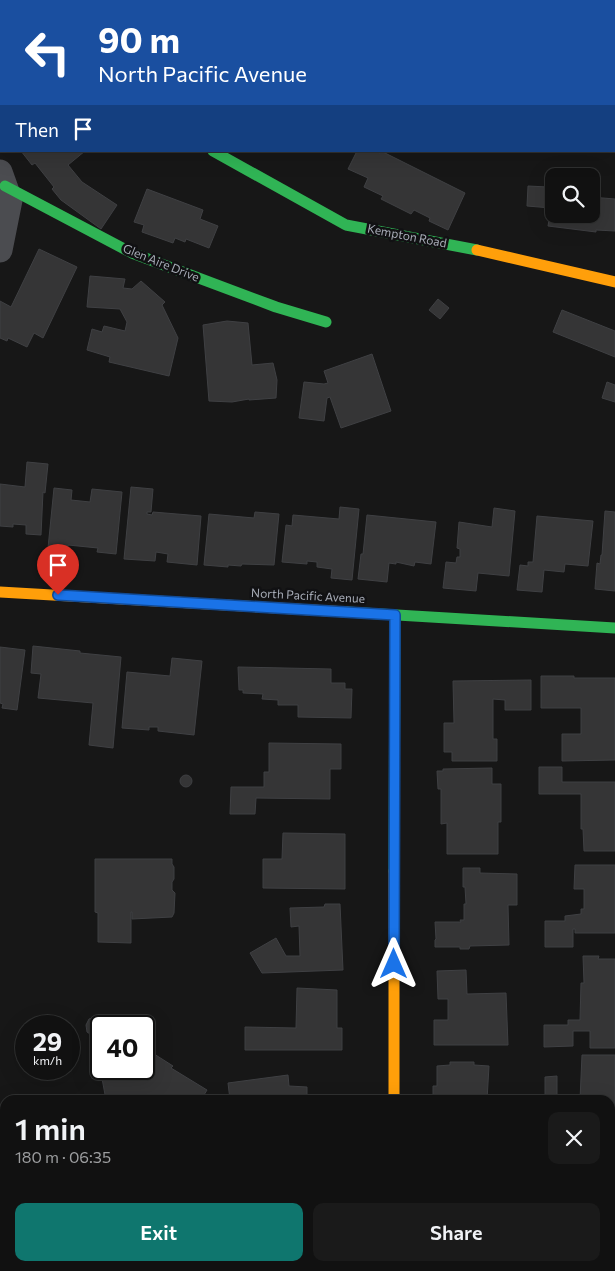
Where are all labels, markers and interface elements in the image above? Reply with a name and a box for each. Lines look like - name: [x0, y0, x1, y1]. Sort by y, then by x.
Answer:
- text: 90 m: [98, 17, 180, 60]
- icon: left: [15, 20, 80, 85]
- text: North Pacific Avenue: [98, 60, 307, 87]
- icon: arrive: [69, 115, 97, 143]
- text: Then: [15, 118, 59, 141]
- map controls: [545, 168, 600, 223]
- button: search: [545, 168, 600, 223]
- street label: Kempton Road: [366, 220, 448, 250]
- street label: Glen Aire Drive: [121, 240, 202, 284]
- pin: [37, 544, 79, 595]
- icon: arrive: [44, 551, 72, 579]
- street label: North Pacific Avenue: [251, 585, 365, 605]
- position arrow: [367, 937, 419, 989]
- speed limit sign: 40: [90, 1015, 155, 1080]
- text: 29: [33, 1026, 62, 1056]
- text: km/h: [33, 1053, 62, 1067]
- text: 1 min: [15, 1109, 86, 1146]
- button: close: [548, 1112, 600, 1164]
- text: 180 m · 06:35: [15, 1147, 111, 1166]
- button: Exit: [15, 1203, 303, 1261]
- button: Share: [313, 1203, 600, 1261]

